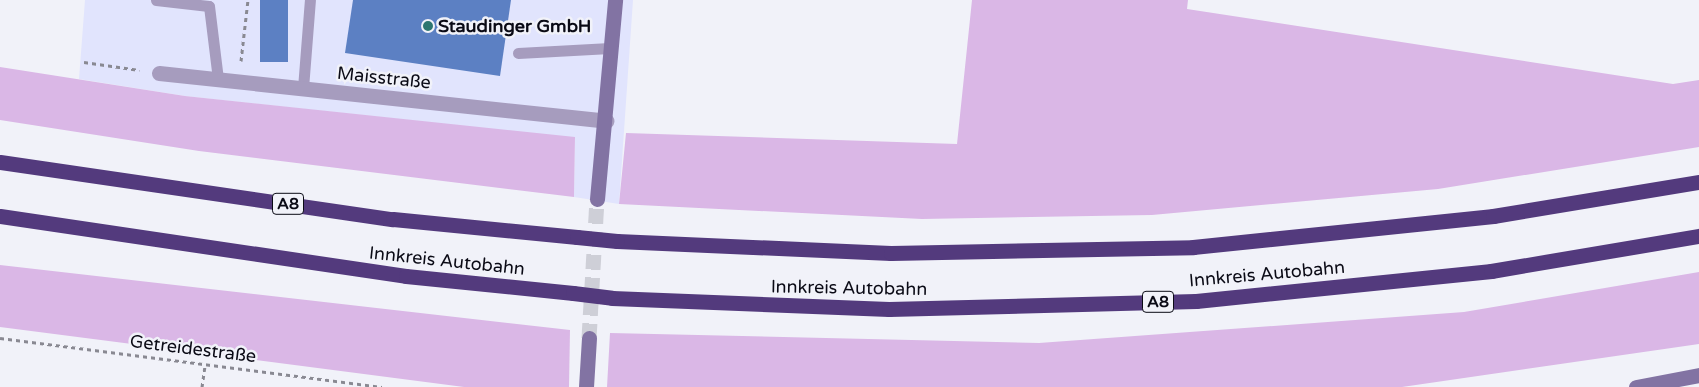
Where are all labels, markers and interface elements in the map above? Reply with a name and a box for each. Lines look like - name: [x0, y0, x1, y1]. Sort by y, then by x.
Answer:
- place label: Staudinger GmbH: [438, 15, 591, 37]
- marker: Staudinger GmbH: [422, 20, 434, 32]
- street label: Maisstraße: [336, 62, 432, 94]
- road number: A8: [272, 190, 304, 218]
- street label: Innkreis Autobahn: [368, 242, 526, 280]
- street label: Innkreis Autobahn: [1188, 256, 1346, 292]
- street label: Innkreis Autobahn: [771, 276, 927, 300]
- road number: A8: [1142, 288, 1174, 316]
- street label: Getreidestraße: [129, 331, 257, 367]

